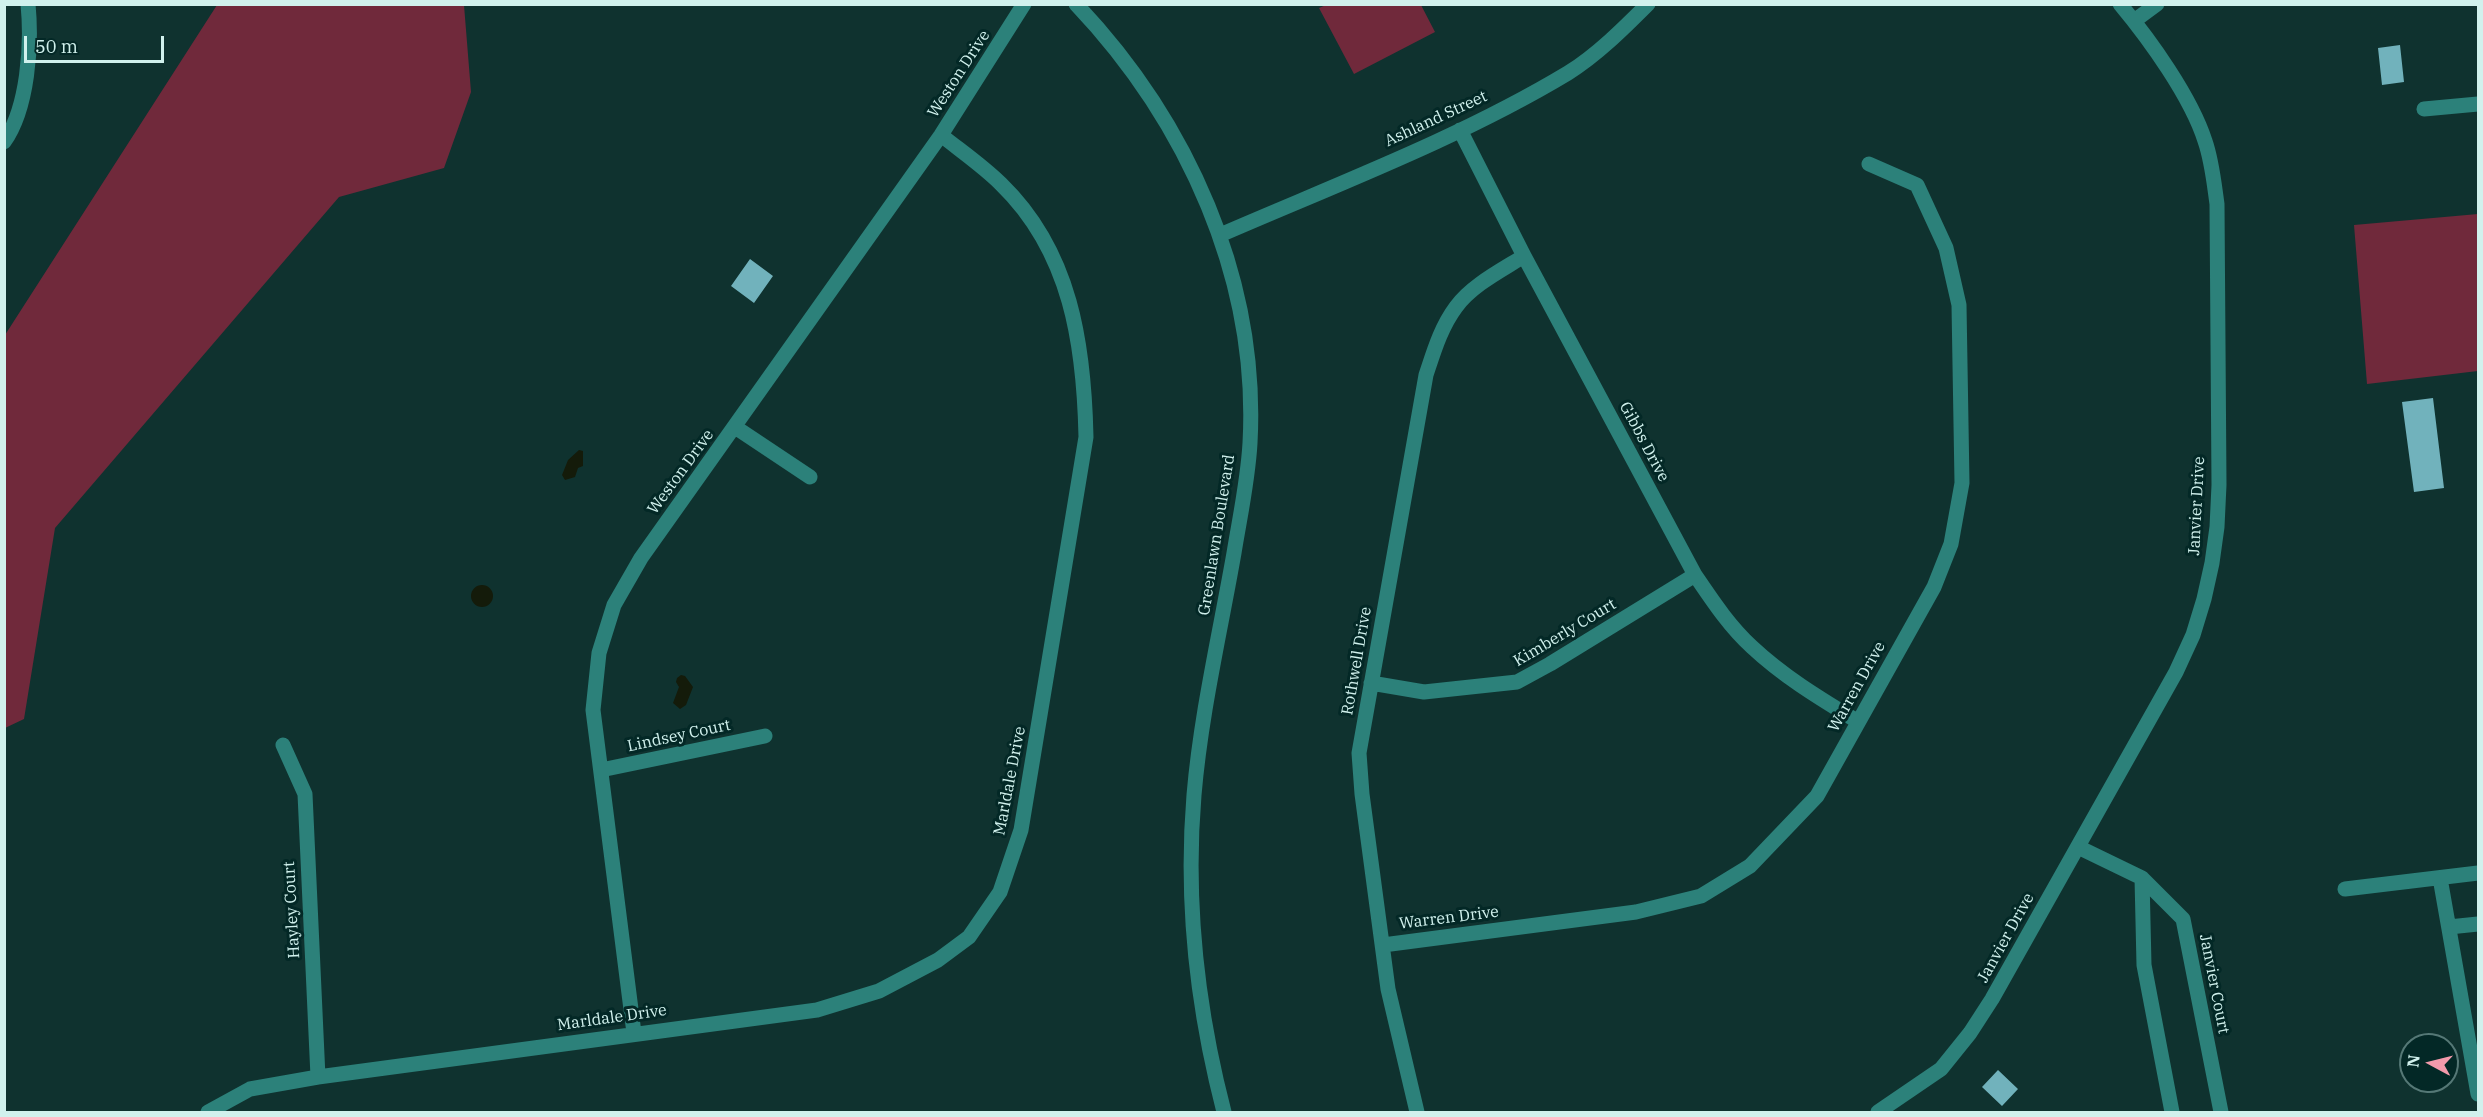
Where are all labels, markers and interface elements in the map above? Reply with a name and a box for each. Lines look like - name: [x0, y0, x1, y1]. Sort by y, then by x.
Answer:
- scale bar: [27, 24, 166, 62]
- street label: Weston Drive: [924, 27, 994, 121]
- text: 50 m: [35, 35, 78, 58]
- street label: Ashland Street: [1382, 87, 1490, 151]
- street label: Gibbs Drive: [1615, 399, 1673, 485]
- street label: Weston Drive: [644, 426, 718, 518]
- street label: Greenlawn Boulevard: [1195, 453, 1239, 617]
- street label: Janvier Drive: [2185, 456, 2209, 556]
- street label: Kimberly Court: [1510, 595, 1620, 671]
- street label: Rothwell Drive: [1338, 605, 1376, 717]
- street label: Warren Drive: [1824, 638, 1890, 736]
- street label: Lindsey Court: [626, 716, 732, 756]
- street label: Marldale Drive: [990, 725, 1030, 837]
- street label: Hayley Court: [280, 861, 304, 959]
- street label: Janvier Drive: [1974, 890, 2038, 986]
- street label: Warren Drive: [1398, 902, 1500, 934]
- street label: Janvier Court: [2195, 933, 2233, 1035]
- street label: Marldale Drive: [556, 1001, 668, 1035]
- north arrow: [2399, 1033, 2459, 1093]
- text: N: [2402, 1054, 2424, 1069]

